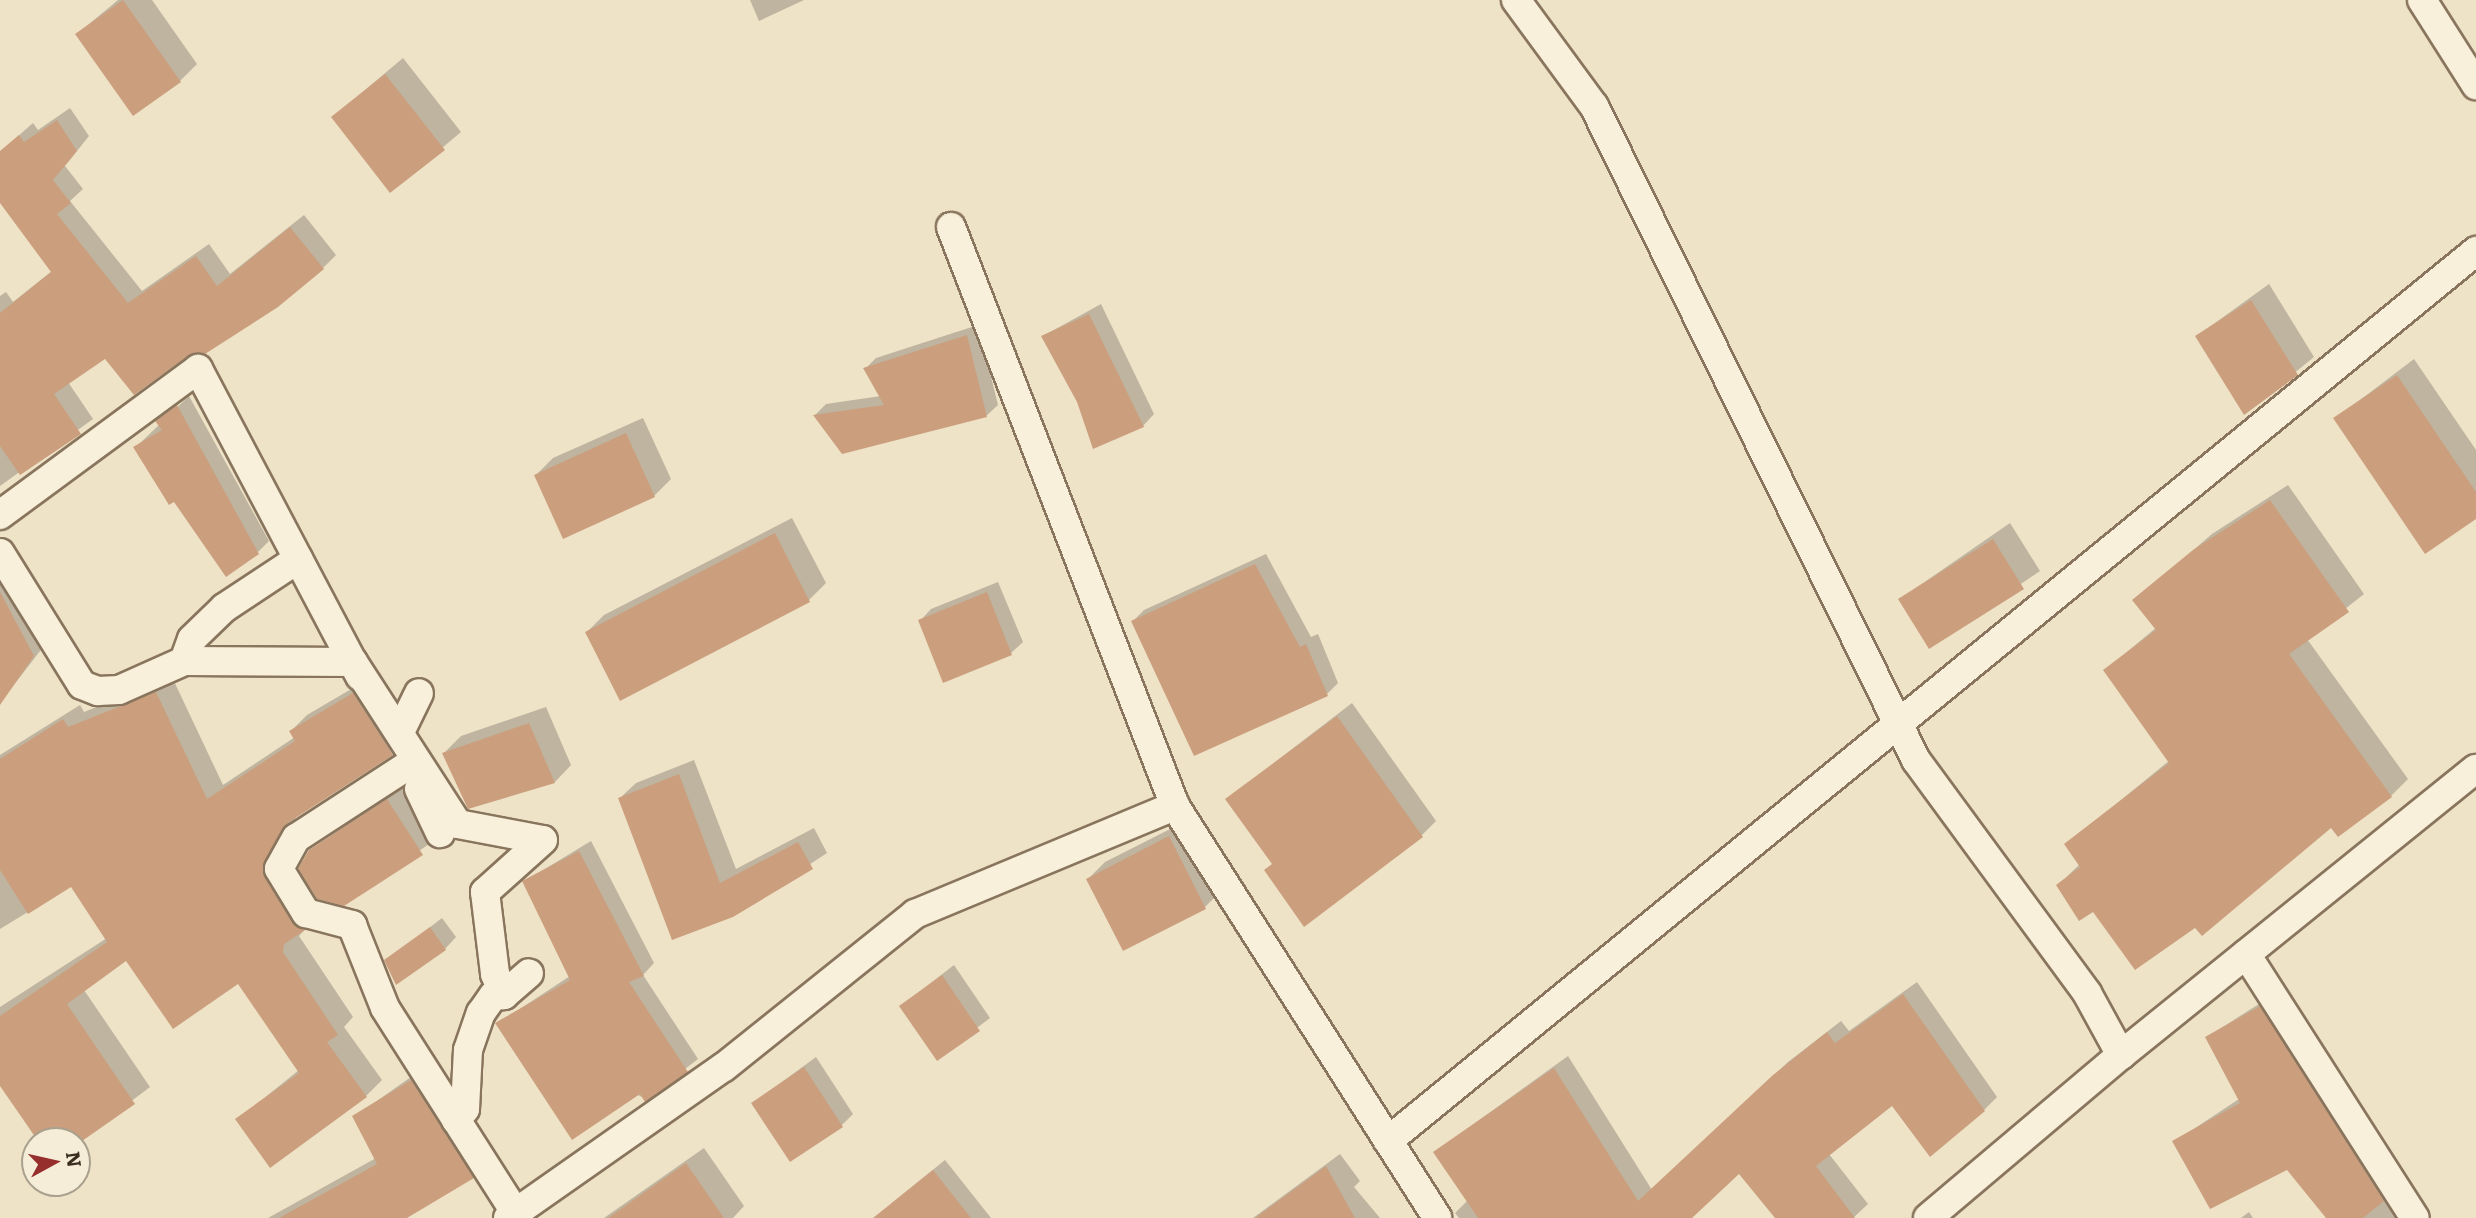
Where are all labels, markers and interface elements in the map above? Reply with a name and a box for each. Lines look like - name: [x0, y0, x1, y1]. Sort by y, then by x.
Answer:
- north arrow: [21, 1127, 91, 1197]
- text: N: [60, 1150, 90, 1169]

